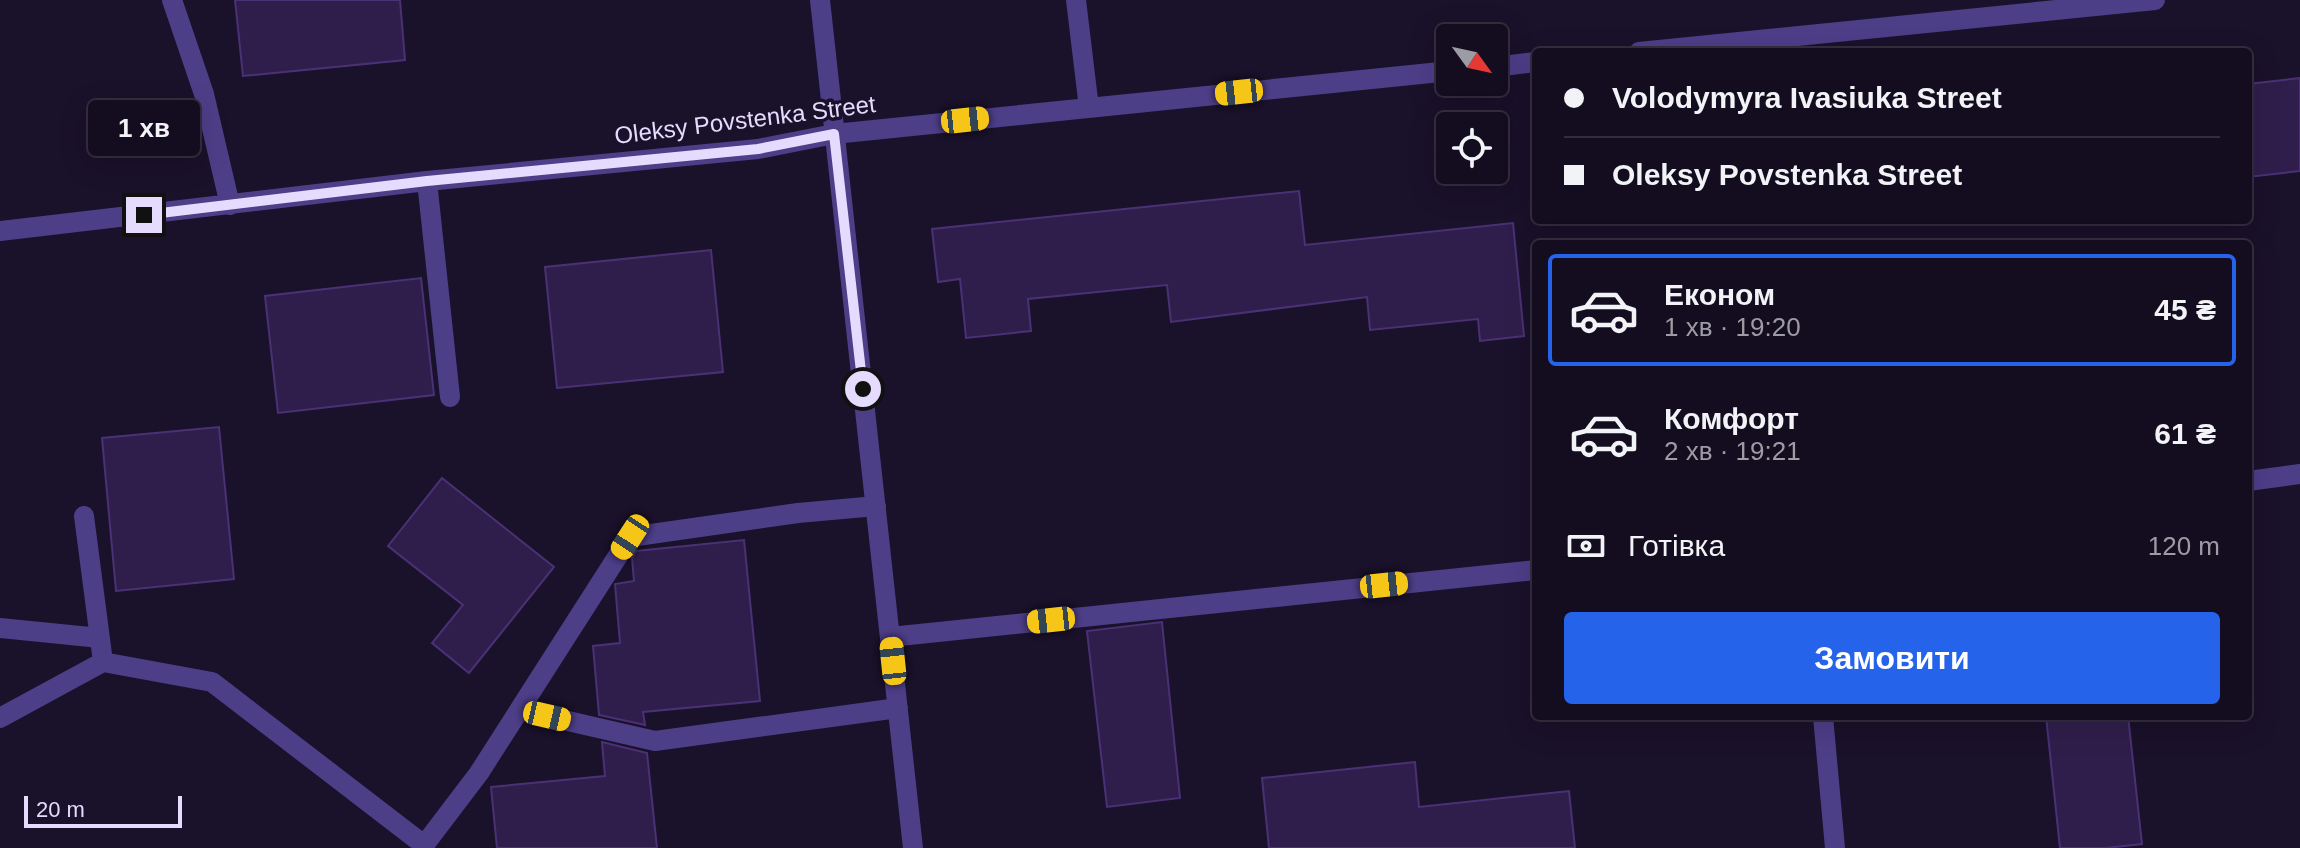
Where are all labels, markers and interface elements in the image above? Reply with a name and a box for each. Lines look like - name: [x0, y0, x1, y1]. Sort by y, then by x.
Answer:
- north arrow: [1436, 24, 1508, 96]
- map controls: [1436, 24, 1508, 184]
- car: [1214, 78, 1264, 106]
- text: Volodymyra Ivasiuka Street: [1612, 81, 2002, 114]
- street label: Oleksy Povstenka Street: [613, 90, 877, 149]
- callout: 1 хв: [88, 99, 200, 155]
- car: [940, 106, 990, 134]
- button: locate: [1436, 112, 1508, 184]
- text: 1 хв: [118, 113, 170, 143]
- text: Oleksy Povstenka Street: [1612, 158, 1962, 191]
- route end: [126, 197, 162, 233]
- icon: car: [1568, 274, 1640, 346]
- text: Економ: [1664, 278, 1775, 311]
- text: 45 ₴: [2154, 293, 2216, 326]
- text: 1 хв · 19:20: [1664, 312, 1801, 342]
- route start: [845, 371, 881, 407]
- icon: car: [1568, 398, 1640, 470]
- text: Комфорт: [1664, 402, 1799, 435]
- text: 61 ₴: [2154, 417, 2216, 450]
- text: 2 хв · 19:21: [1664, 436, 1801, 466]
- car: [607, 510, 653, 564]
- icon: cash: [1564, 524, 1608, 568]
- text: Готівка: [1628, 529, 1725, 562]
- text: 120 m: [2148, 531, 2220, 561]
- car: [1359, 571, 1409, 599]
- car: [1026, 606, 1076, 634]
- button: Замовити: [1564, 612, 2220, 704]
- car: [879, 636, 907, 686]
- car: [521, 699, 573, 733]
- scale bar: [24, 792, 182, 828]
- text: 20 m: [36, 797, 85, 822]

